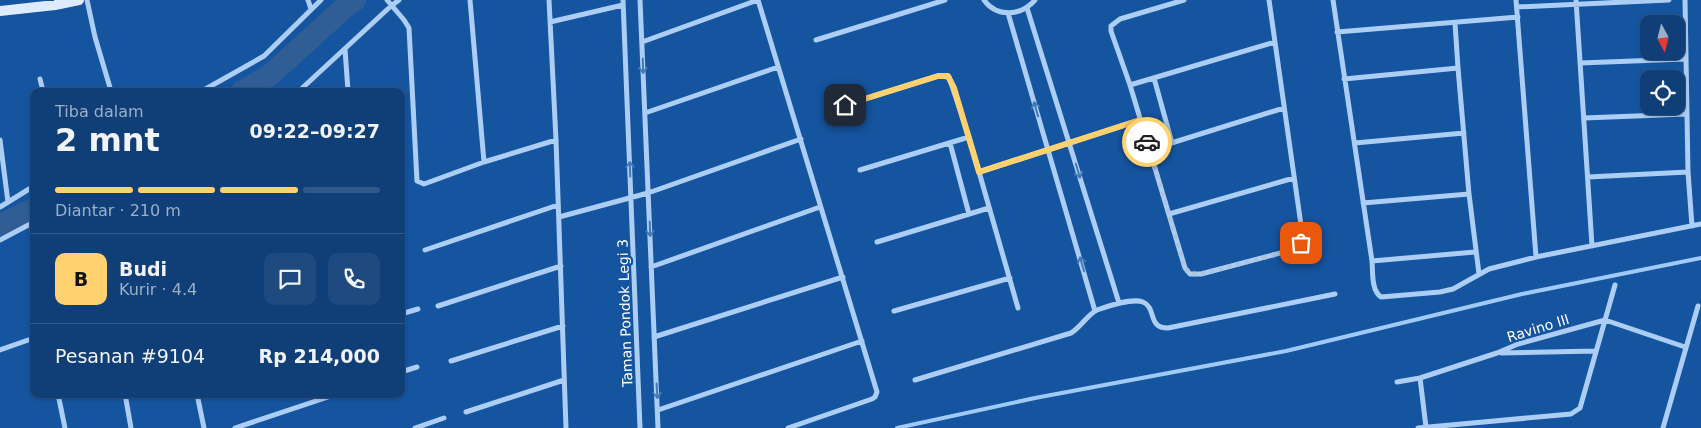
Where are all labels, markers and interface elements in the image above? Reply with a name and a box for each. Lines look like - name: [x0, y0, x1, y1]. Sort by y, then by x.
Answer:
- north arrow: [1640, 15, 1685, 60]
- map controls: [1640, 15, 1685, 115]
- one-way arrow: [638, 58, 647, 74]
- button: locate: [1640, 70, 1685, 115]
- pin: [824, 84, 866, 126]
- icon: home: [831, 91, 859, 119]
- one-way arrow: [1030, 101, 1040, 117]
- text: Tiba dalam: [55, 102, 144, 121]
- courier: [1122, 117, 1172, 167]
- text: 09:22–09:27: [250, 120, 380, 142]
- text: 2 mnt: [55, 121, 160, 159]
- icon: car: [1133, 128, 1161, 156]
- one-way arrow: [626, 162, 635, 178]
- one-way arrow: [1073, 163, 1083, 179]
- text: Diantar · 210 m: [55, 201, 181, 220]
- one-way arrow: [645, 220, 654, 236]
- pin: [1280, 222, 1322, 264]
- icon: bag: [1287, 229, 1315, 257]
- street label: Taman Pondok Legi 3: [614, 239, 636, 388]
- button: chat: [264, 253, 316, 305]
- button: phone: [328, 253, 380, 305]
- one-way arrow: [1076, 257, 1086, 273]
- text: Budi: [119, 258, 167, 280]
- text: B: [74, 268, 88, 290]
- text: Kurir · 4.4: [119, 280, 197, 299]
- street label: Ravino III: [1505, 311, 1571, 345]
- text: Pesanan #9104: [55, 345, 205, 367]
- text: Rp 214,000: [259, 345, 380, 367]
- one-way arrow: [652, 383, 661, 399]

